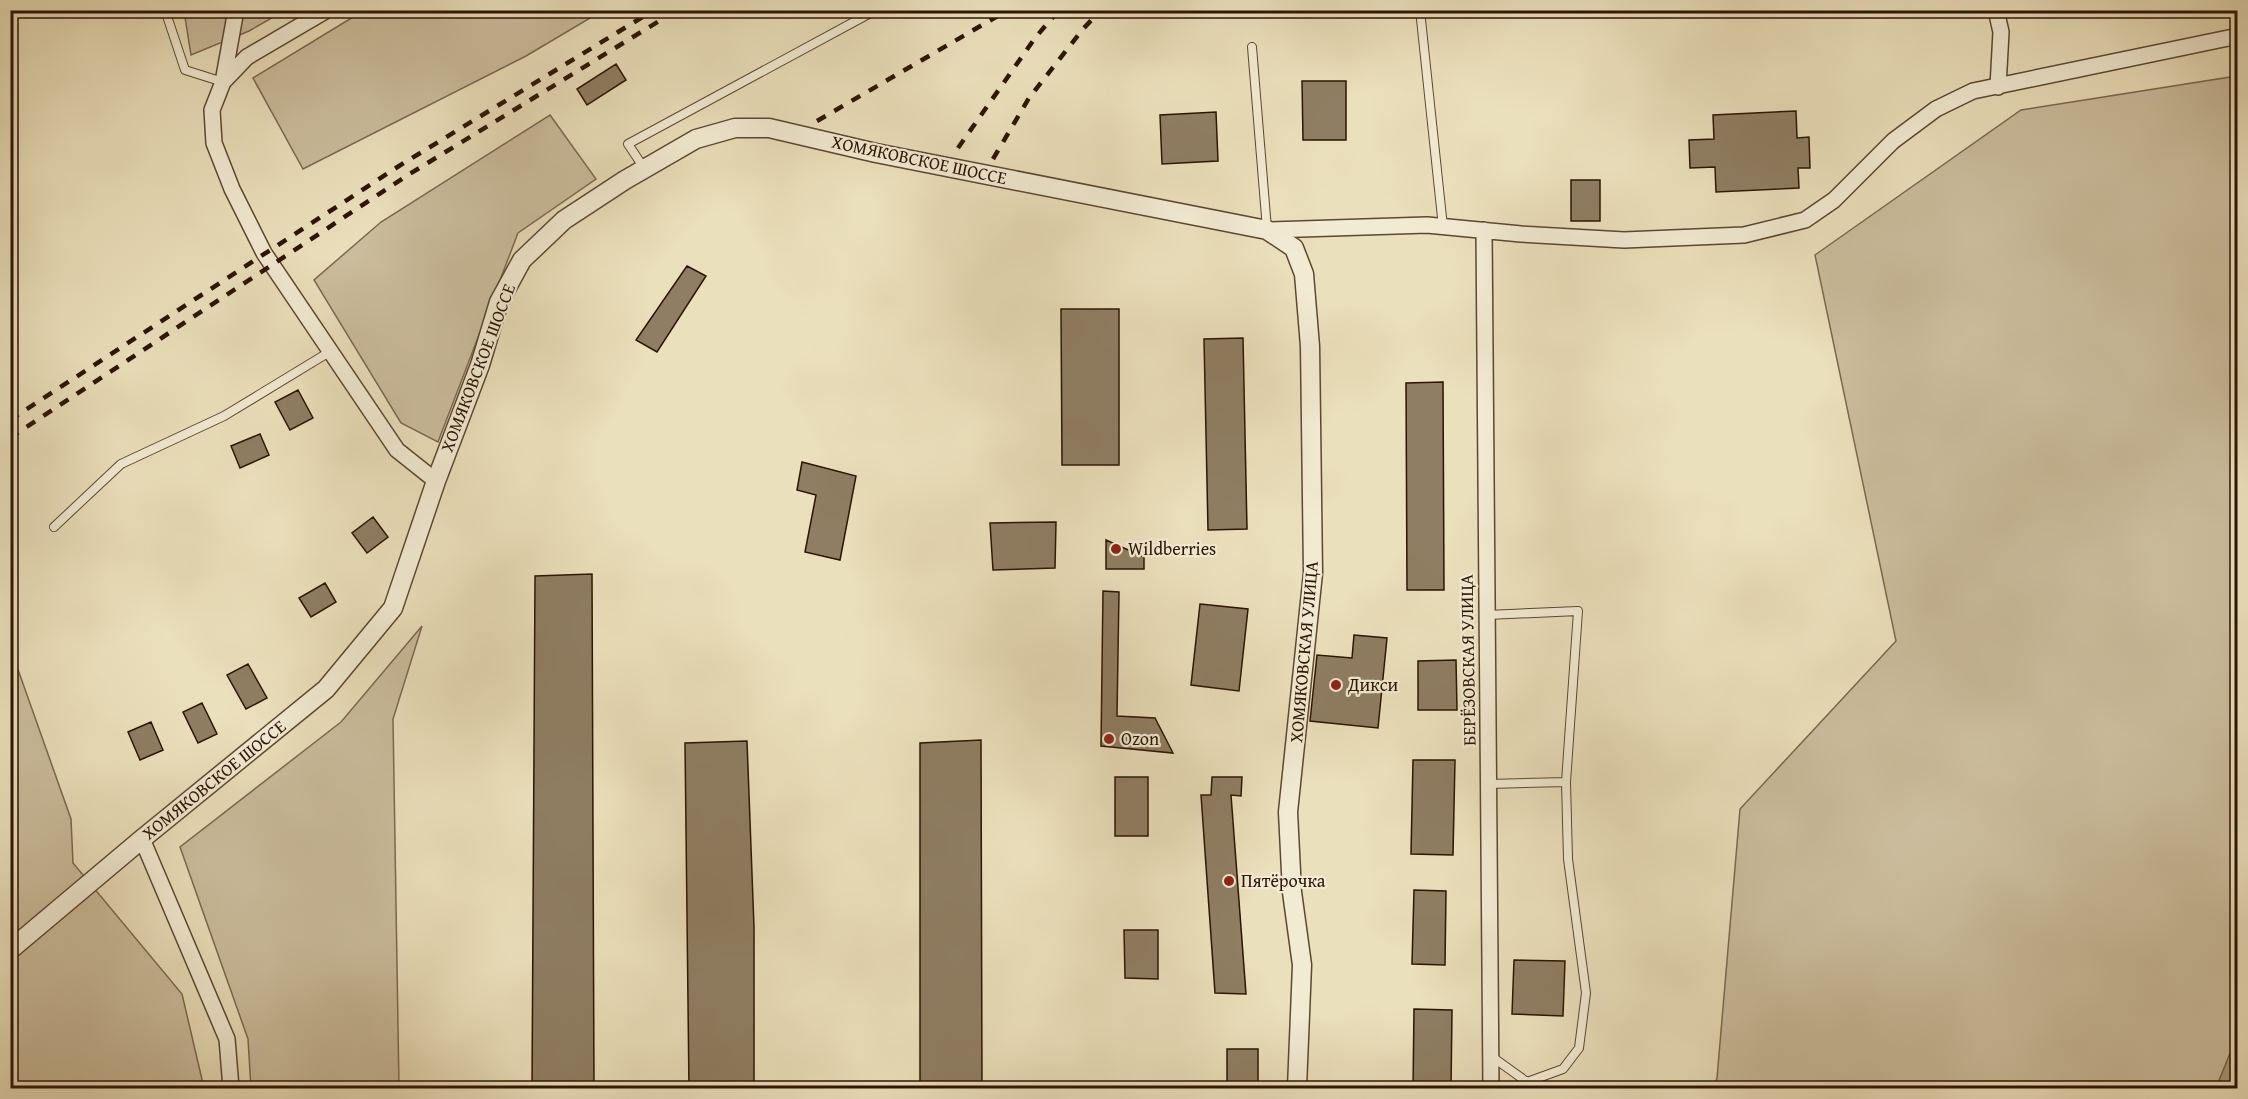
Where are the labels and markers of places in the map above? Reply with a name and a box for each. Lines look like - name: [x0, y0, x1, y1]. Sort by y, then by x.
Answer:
- place label: Wildberries: [1128, 535, 1216, 562]
- marker: Wildberries: [1109, 542, 1123, 556]
- place label: Дикси: [1347, 671, 1399, 698]
- marker: Дикси: [1329, 678, 1343, 692]
- place label: Ozon: [1121, 725, 1159, 752]
- marker: Ozon: [1102, 732, 1116, 746]
- place label: Пятёрочка: [1241, 867, 1326, 894]
- marker: Пятёрочка: [1222, 874, 1236, 888]

